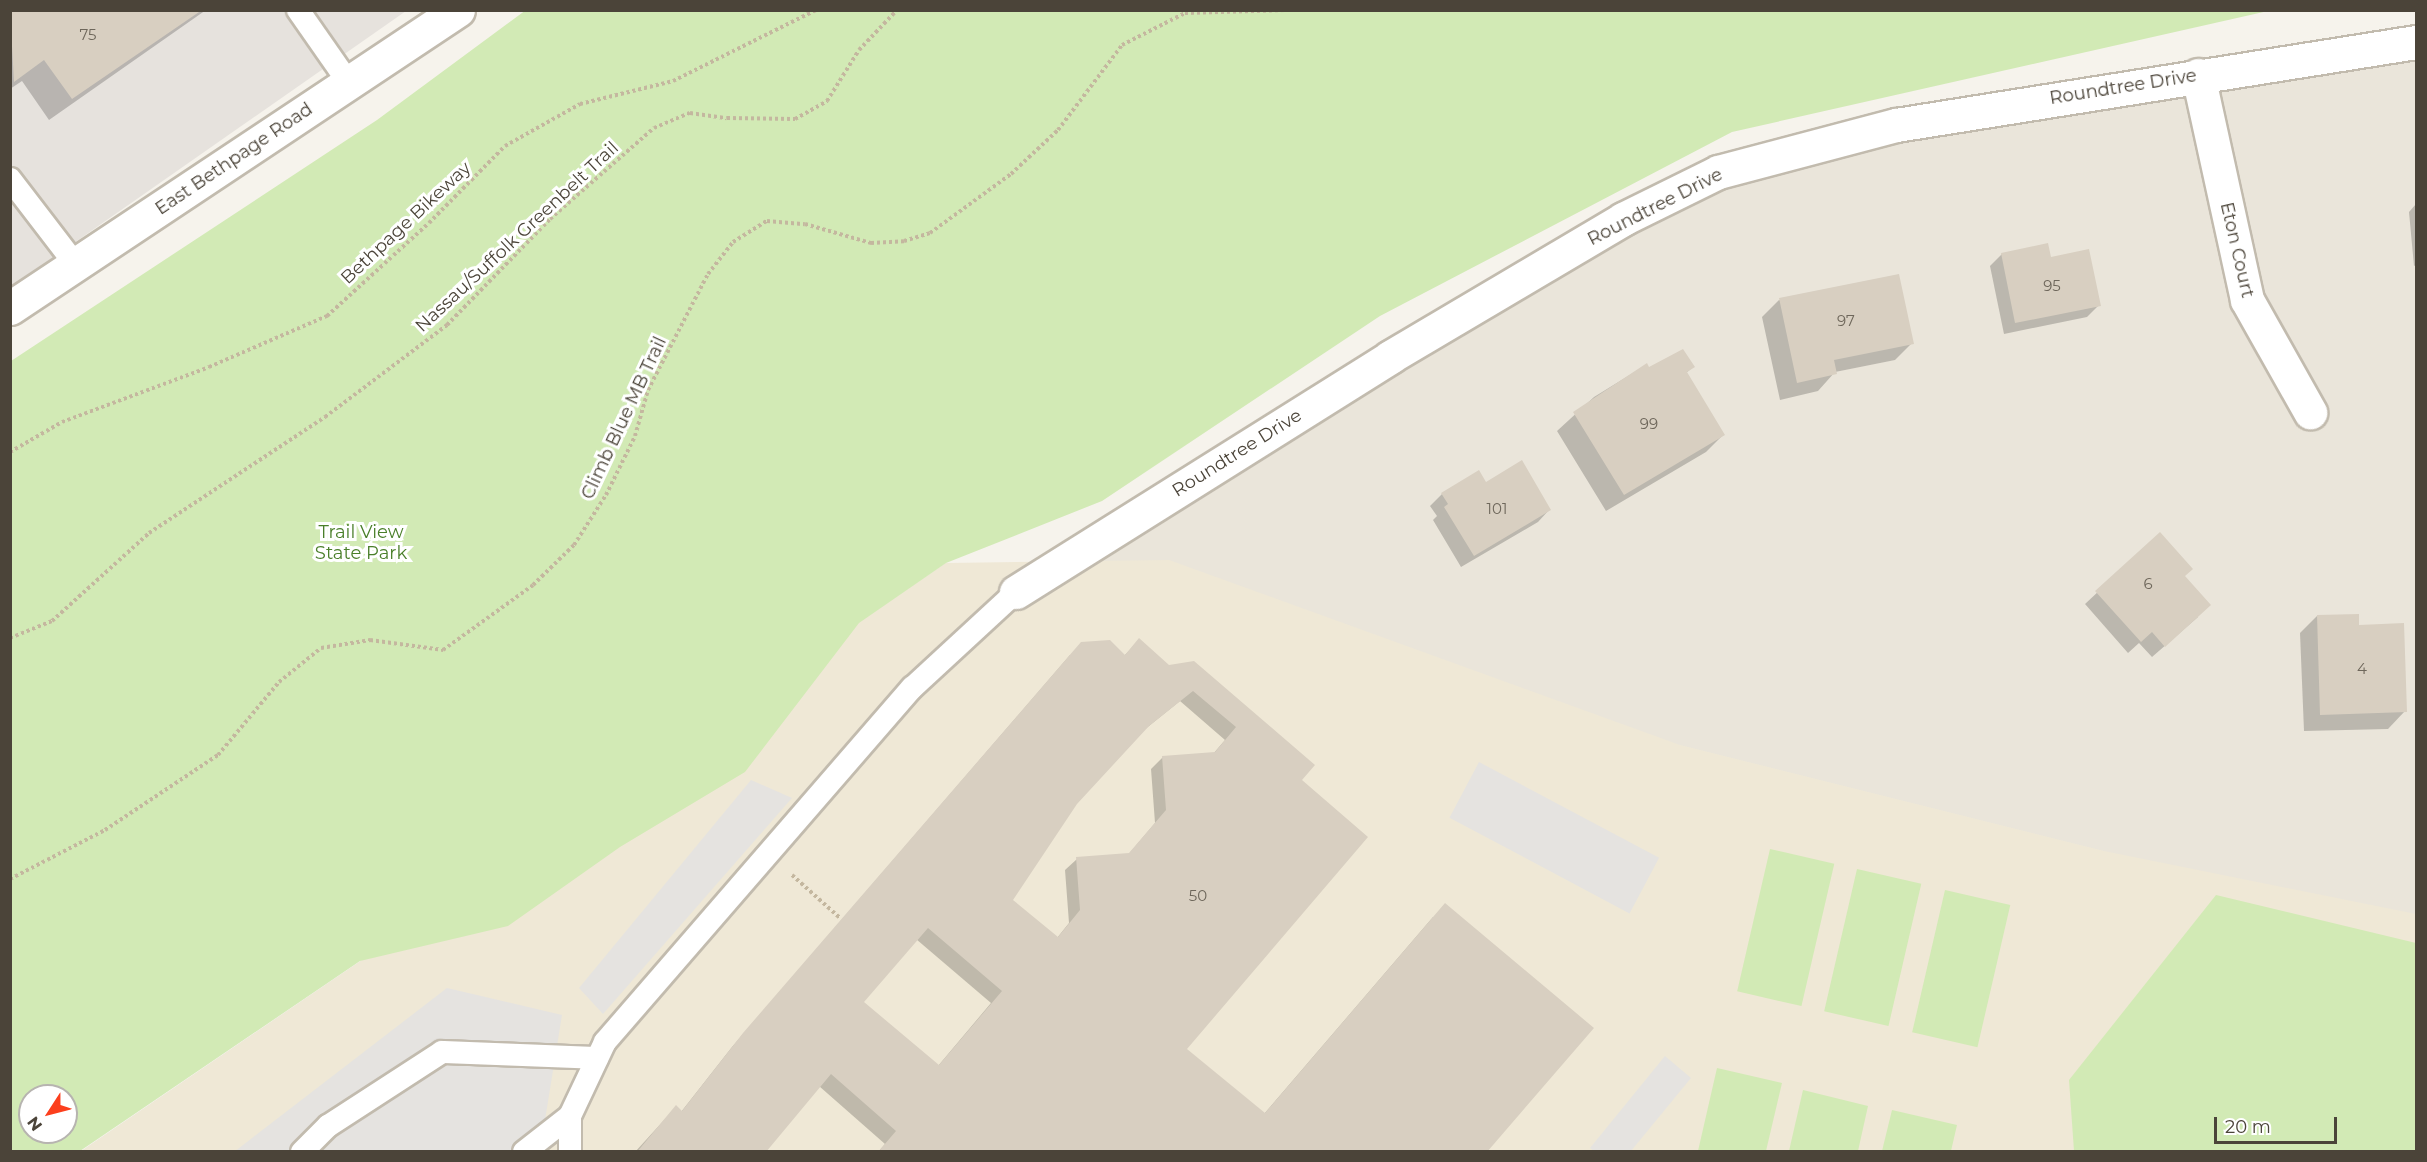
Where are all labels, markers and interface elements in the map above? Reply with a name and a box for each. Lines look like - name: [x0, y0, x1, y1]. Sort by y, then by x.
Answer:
- house number: 75: [79, 26, 97, 44]
- street label: Roundtree Drive: [2048, 65, 2198, 109]
- street label: East Bethpage Road: [151, 98, 317, 220]
- street label: Nassau/Suffolk Greenbelt Trail: [411, 137, 623, 337]
- street label: Bethpage Bikeway: [337, 157, 475, 289]
- street label: Roundtree Drive: [1584, 164, 1726, 250]
- street label: Eton Court: [2216, 200, 2258, 300]
- house number: 95: [2043, 277, 2061, 295]
- house number: 97: [1837, 312, 1855, 330]
- street label: Climb Blue MB Trail: [577, 333, 671, 503]
- street label: Roundtree Drive: [1168, 404, 1306, 502]
- house number: 99: [1640, 415, 1658, 433]
- house number: 101: [1487, 500, 1507, 518]
- park label: Trail View State Park: [315, 522, 407, 564]
- house number: 6: [2143, 575, 2153, 593]
- house number: 4: [2357, 660, 2367, 678]
- house number: 50: [1189, 887, 1207, 905]
- north arrow: [18, 1084, 78, 1144]
- scale bar: [2217, 1105, 2340, 1143]
- text: N: [23, 1113, 46, 1135]
- text: 20 m: [2225, 1116, 2271, 1138]

